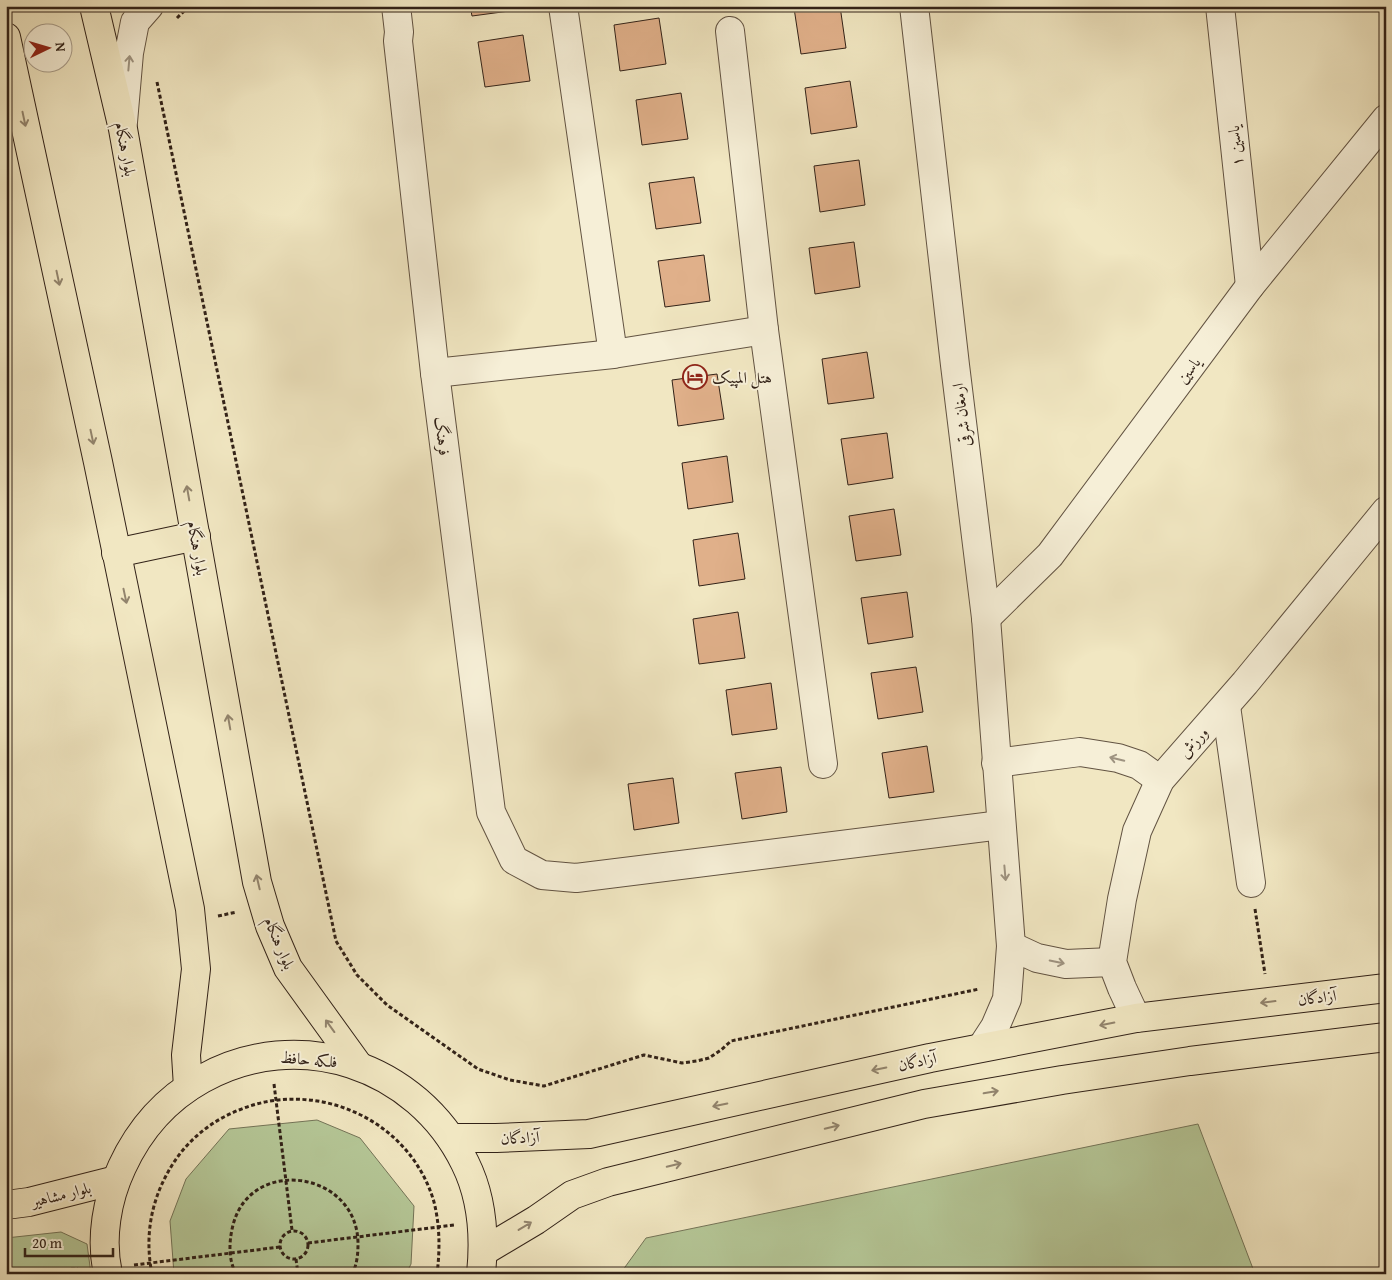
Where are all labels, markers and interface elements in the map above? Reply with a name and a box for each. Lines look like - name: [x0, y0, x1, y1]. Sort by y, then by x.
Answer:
- north arrow: [22, 22, 72, 72]
- text: N: [51, 41, 71, 53]
- one-way arrow: [124, 55, 133, 71]
- one-way arrow: [20, 111, 29, 127]
- street label: بلوار هنگام: [106, 120, 143, 179]
- street label: یاسین ۱: [1221, 123, 1249, 168]
- one-way arrow: [54, 270, 63, 286]
- street label: یاسین: [1170, 351, 1207, 388]
- hotel icon: هتل المپیک: [682, 364, 708, 390]
- place label: هتل المپیک: [712, 365, 772, 389]
- street label: ارمغان شرقی: [945, 382, 977, 448]
- street label: فرهنگ: [429, 415, 457, 457]
- one-way arrow: [88, 428, 97, 444]
- one-way arrow: [183, 486, 193, 502]
- street label: بلوار هنگام: [178, 519, 215, 578]
- one-way arrow: [121, 588, 130, 604]
- one-way arrow: [224, 715, 233, 731]
- street label: ورزش: [1172, 721, 1214, 763]
- one-way arrow: [1109, 753, 1125, 763]
- one-way arrow: [1000, 865, 1010, 881]
- one-way arrow: [253, 875, 262, 891]
- street label: بلوار هنگام: [255, 913, 302, 974]
- one-way arrow: [1049, 958, 1065, 967]
- street label: آزادگان: [1296, 983, 1339, 1011]
- one-way arrow: [1260, 997, 1276, 1007]
- one-way arrow: [1099, 1019, 1115, 1029]
- one-way arrow: [324, 1020, 335, 1033]
- street label: فلکه حافظ: [279, 1045, 339, 1073]
- street label: آزادگان: [895, 1045, 940, 1077]
- one-way arrow: [871, 1065, 887, 1075]
- one-way arrow: [982, 1087, 998, 1097]
- one-way arrow: [713, 1101, 729, 1110]
- one-way arrow: [823, 1122, 839, 1131]
- street label: آزادگان: [500, 1124, 542, 1150]
- one-way arrow: [666, 1160, 682, 1170]
- street label: بلوار مشاهیر: [27, 1175, 93, 1213]
- one-way arrow: [518, 1221, 532, 1231]
- scale bar: [25, 1225, 112, 1257]
- text: 20 m: [32, 1232, 63, 1253]

